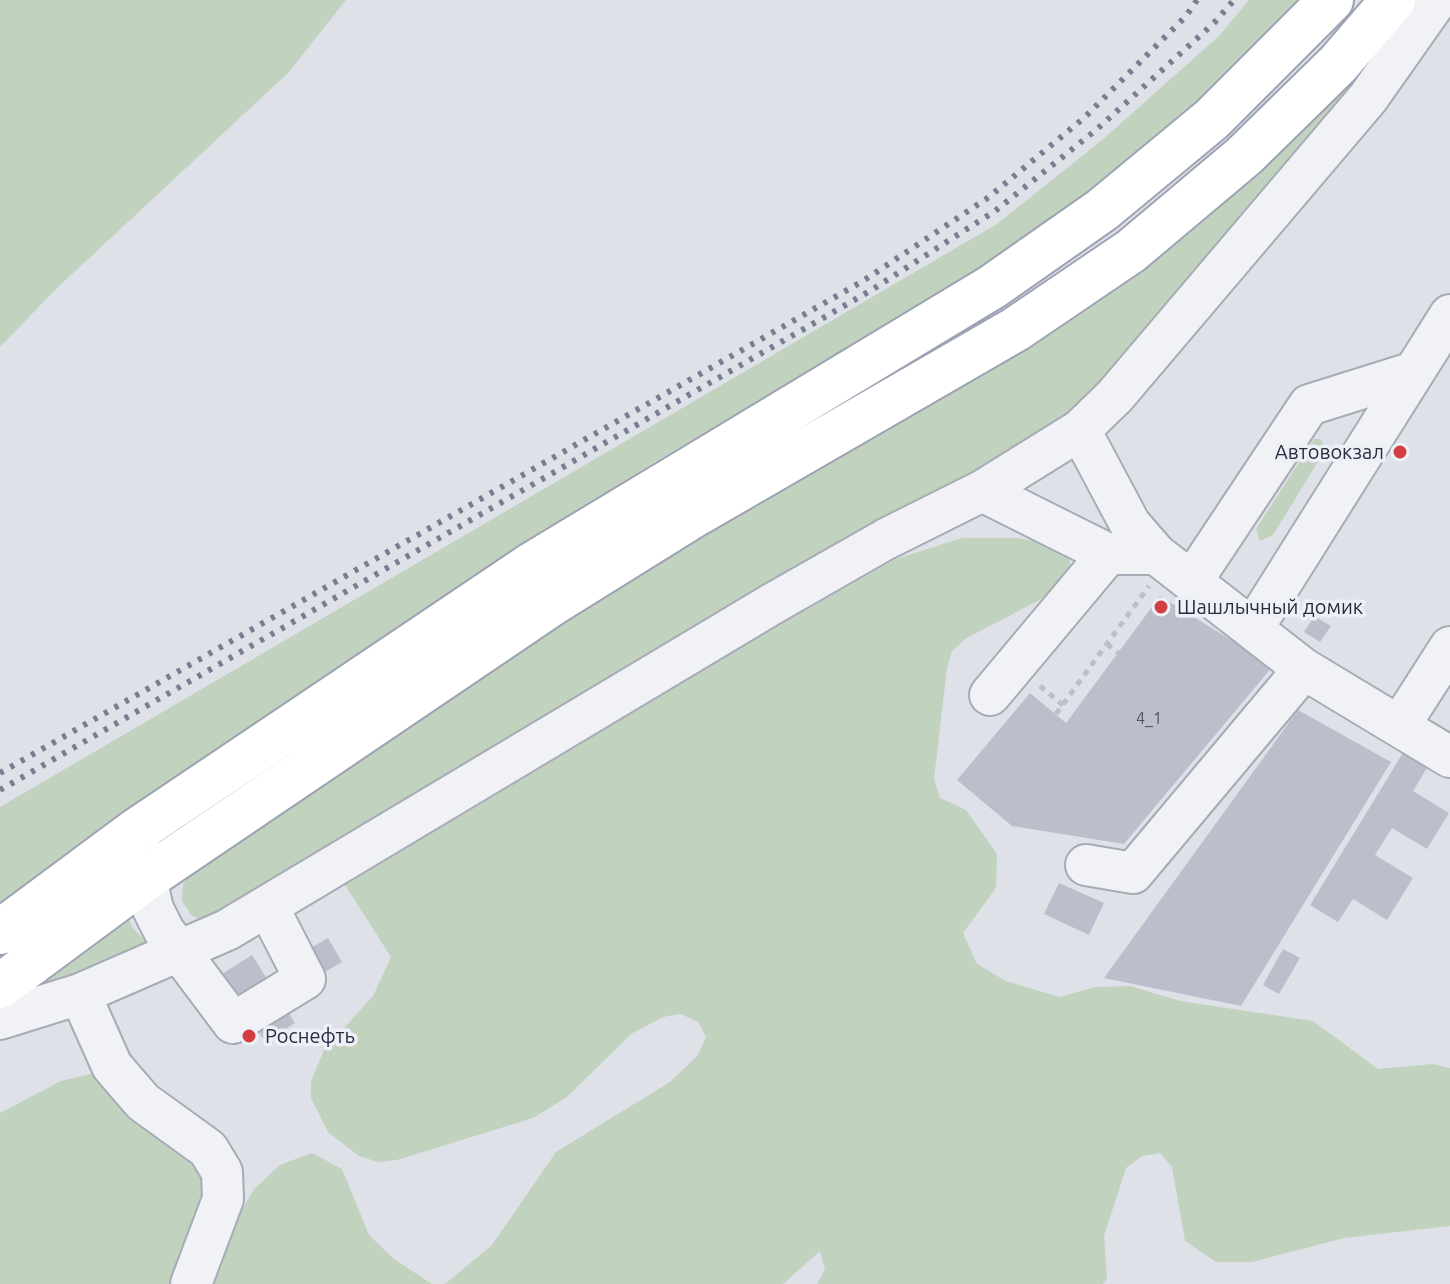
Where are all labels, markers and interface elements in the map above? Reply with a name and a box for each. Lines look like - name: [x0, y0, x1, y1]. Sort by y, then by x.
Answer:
- place label: Автовокзал: [1275, 440, 1384, 464]
- marker: Автовокзал: [1391, 443, 1409, 461]
- place label: Шашлычный домик: [1177, 595, 1363, 619]
- marker: Шашлычный домик: [1152, 598, 1170, 616]
- house number: 4_1: [1136, 709, 1162, 729]
- place label: Роснефть: [265, 1024, 355, 1048]
- marker: Роснефть: [240, 1027, 258, 1045]

